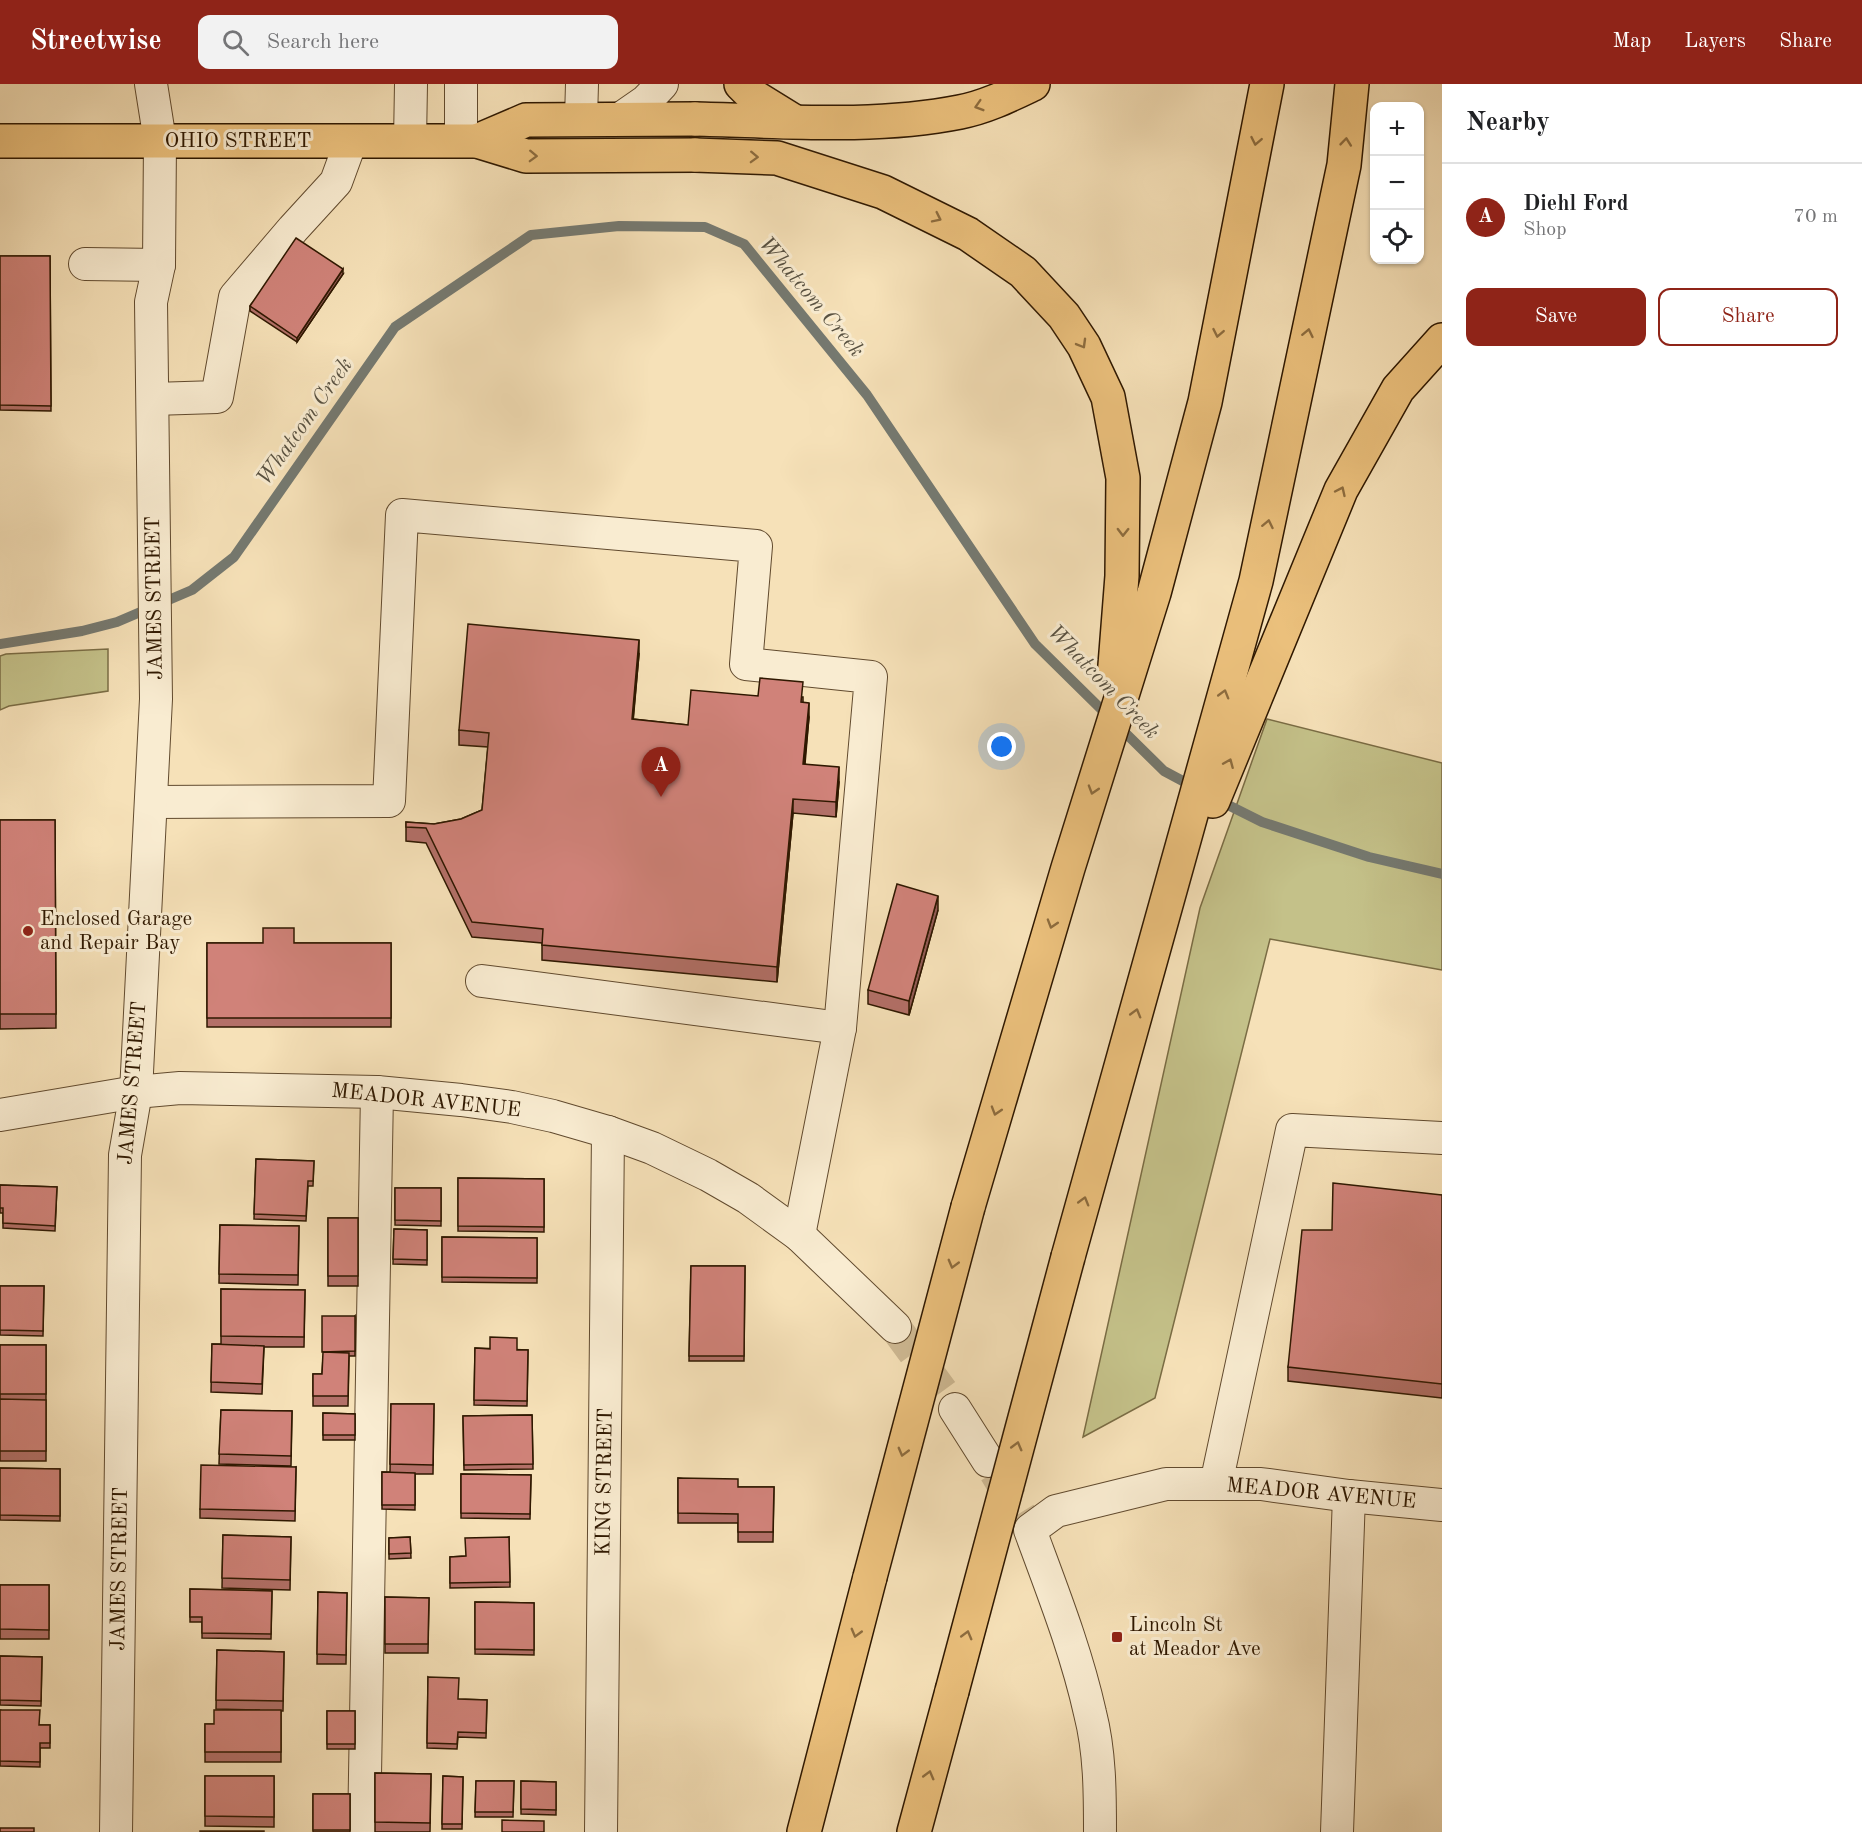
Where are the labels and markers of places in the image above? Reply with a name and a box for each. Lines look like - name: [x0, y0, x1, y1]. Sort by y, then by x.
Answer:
- pin: A: [642, 748, 680, 797]
- place label: Enclosed Garage and Repair Bay: [40, 909, 192, 954]
- marker: Enclosed Garage and Repair Bay: [21, 924, 35, 938]
- place label: Lincoln St at Meador Ave: [1129, 1615, 1261, 1660]
- marker: Lincoln St at Meador Ave: [1110, 1630, 1124, 1644]

